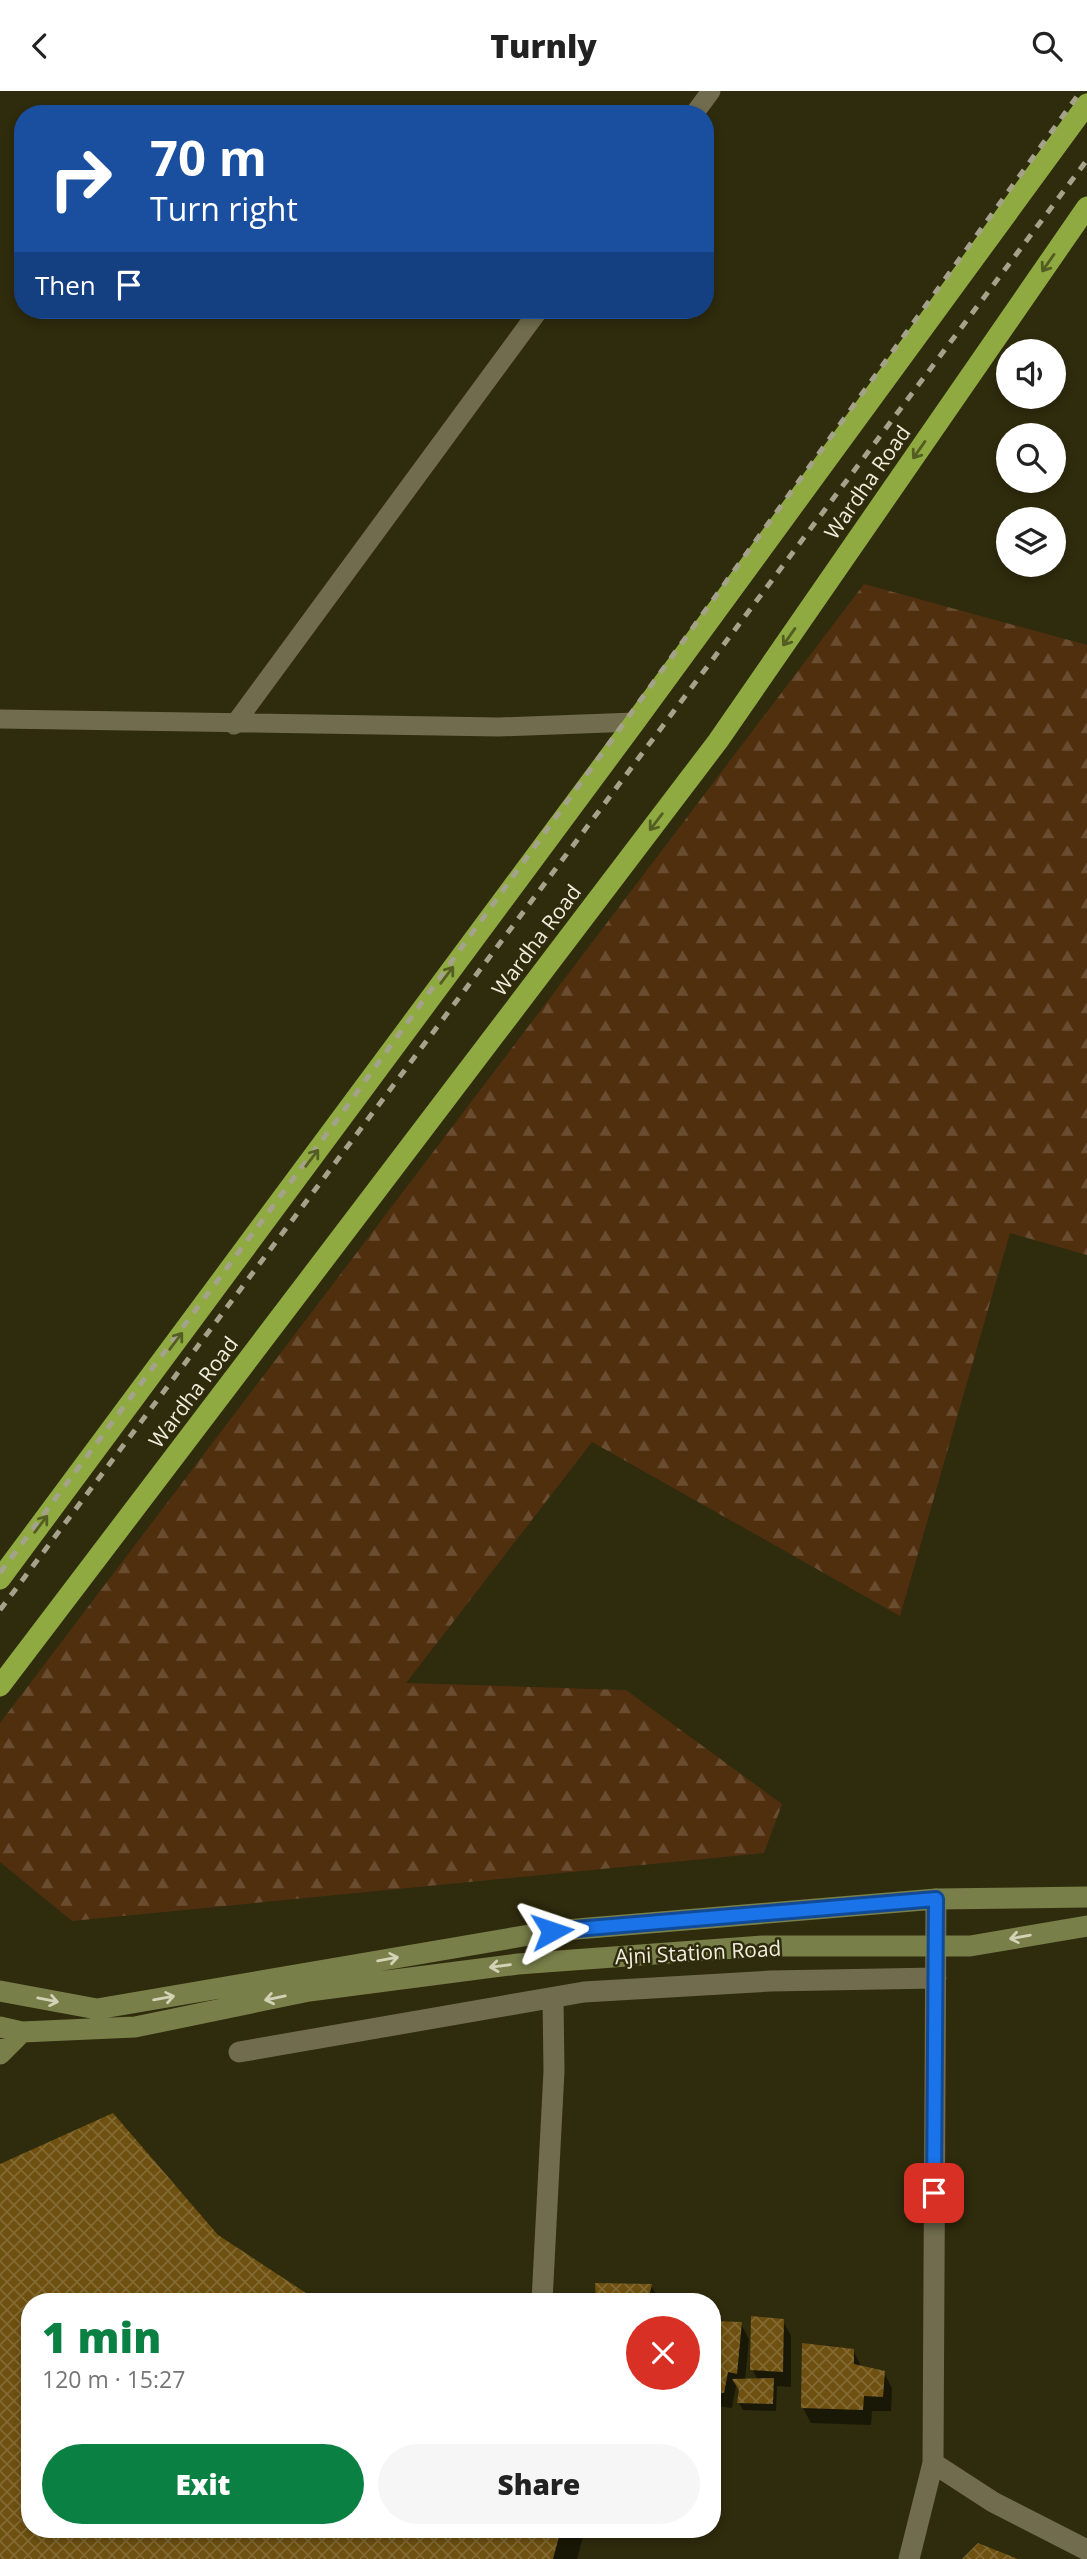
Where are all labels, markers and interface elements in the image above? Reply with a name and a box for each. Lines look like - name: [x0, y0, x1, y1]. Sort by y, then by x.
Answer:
- text: Turnly: [490, 24, 597, 67]
- icon: back: [21, 27, 59, 65]
- icon: search: [1028, 27, 1066, 65]
- text: 70 m: [150, 124, 267, 190]
- icon: right: [35, 133, 126, 224]
- text: Turn right: [150, 187, 298, 230]
- one-way arrow: [1041, 253, 1055, 272]
- icon: arrive: [110, 266, 148, 304]
- text: Then: [35, 267, 96, 303]
- map controls: [996, 339, 1066, 577]
- button: sound: [996, 339, 1066, 409]
- street label: Wardha Road: [818, 420, 916, 544]
- button: search: [996, 423, 1066, 493]
- one-way arrow: [912, 440, 926, 459]
- button: layers: [996, 507, 1066, 577]
- one-way arrow: [782, 627, 796, 646]
- one-way arrow: [649, 812, 664, 831]
- street label: Wardha Road: [485, 879, 587, 1001]
- one-way arrow: [439, 966, 454, 985]
- one-way arrow: [304, 1149, 319, 1168]
- street label: Wardha Road: [142, 1331, 244, 1453]
- one-way arrow: [169, 1332, 183, 1351]
- one-way arrow: [33, 1515, 48, 1534]
- position arrow: [515, 1894, 589, 1968]
- one-way arrow: [1009, 1931, 1032, 1944]
- street label: Ajni Station Road: [614, 1934, 782, 1970]
- one-way arrow: [377, 1952, 399, 1965]
- one-way arrow: [489, 1960, 512, 1973]
- one-way arrow: [152, 1991, 175, 2004]
- one-way arrow: [264, 1991, 287, 2005]
- one-way arrow: [37, 1994, 59, 2007]
- pin: [904, 2163, 964, 2223]
- icon: arrive: [915, 2174, 953, 2212]
- text: 1 min: [42, 2308, 161, 2365]
- button: close: [626, 2316, 700, 2390]
- text: 120 m · 15:27: [42, 2363, 185, 2395]
- button: Exit: [42, 2444, 364, 2524]
- button: Share: [378, 2444, 700, 2524]

